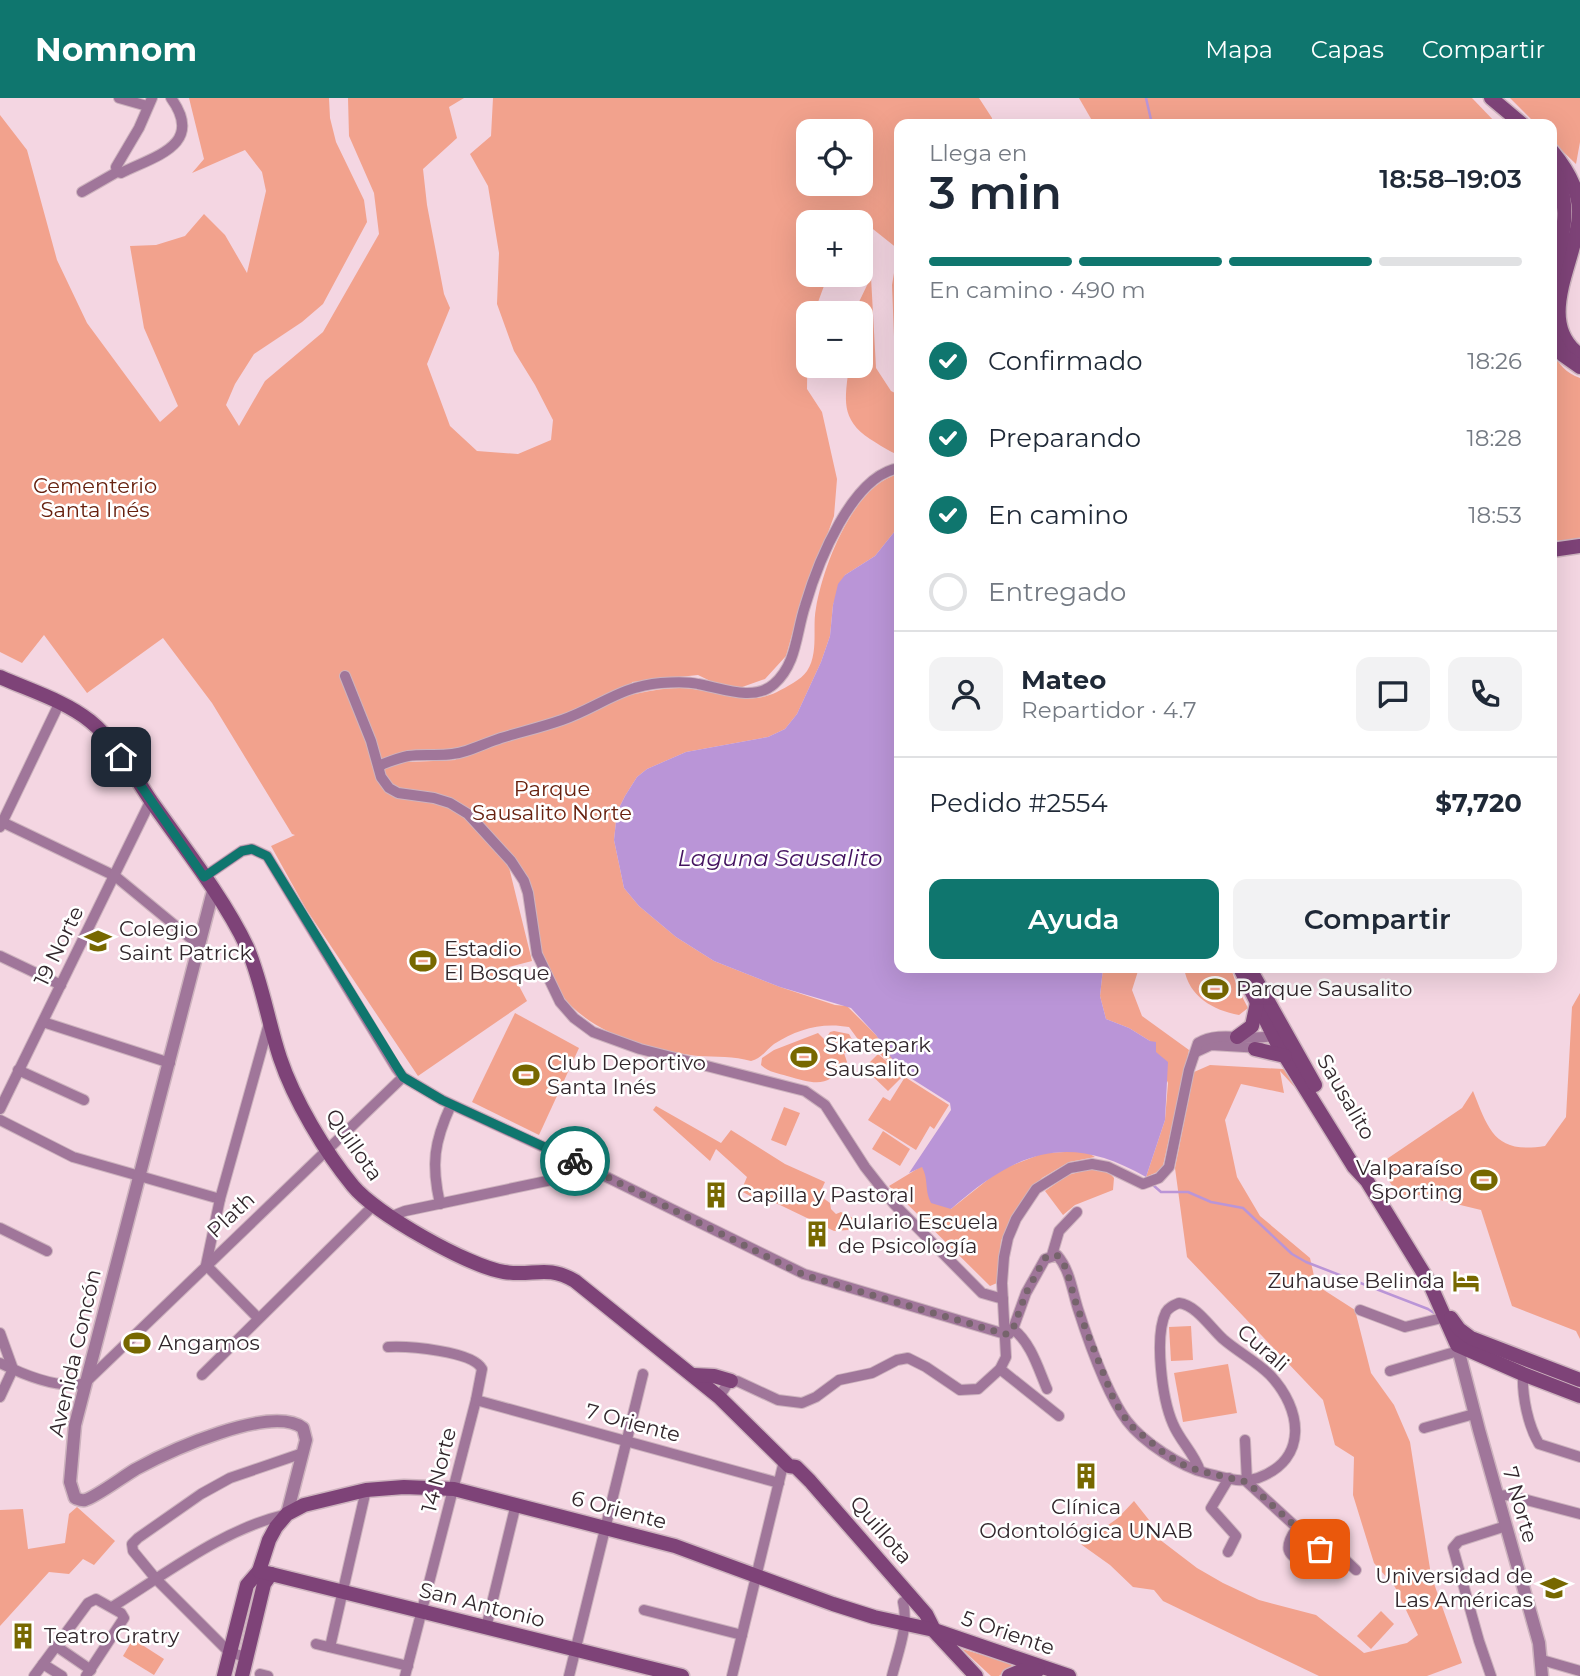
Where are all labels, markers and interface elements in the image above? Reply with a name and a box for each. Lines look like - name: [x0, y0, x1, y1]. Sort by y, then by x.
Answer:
- text: Nomnom: [35, 29, 197, 69]
- text: Mapa: [1205, 35, 1273, 64]
- text: Capas: [1311, 35, 1384, 64]
- text: Compartir: [1422, 35, 1545, 64]
- map controls: [796, 119, 873, 378]
- button: locate: [796, 119, 873, 196]
- text: Llega en: [929, 139, 1027, 167]
- text: 18:58–19:03: [1379, 163, 1522, 195]
- text: 3 min: [929, 164, 1062, 221]
- button: +: [796, 210, 873, 287]
- text: En camino · 490 m: [929, 276, 1146, 304]
- button: −: [796, 301, 873, 378]
- icon: check: [929, 342, 967, 380]
- text: Confirmado: [988, 345, 1143, 377]
- text: 18:26: [1467, 347, 1522, 375]
- icon: check: [929, 419, 967, 457]
- text: Preparando: [988, 422, 1141, 454]
- text: 18:28: [1466, 424, 1522, 452]
- park label: Cementerio Santa Inés: [33, 473, 157, 522]
- icon: check: [929, 496, 967, 534]
- text: En camino: [988, 499, 1128, 531]
- text: 18:53: [1468, 501, 1522, 529]
- text: Entregado: [988, 576, 1126, 608]
- button: person: [929, 657, 1003, 731]
- button: chat: [1356, 657, 1430, 731]
- button: phone: [1448, 657, 1522, 731]
- text: Mateo: [1021, 664, 1106, 696]
- text: Repartidor · 4.7: [1021, 696, 1197, 724]
- pin: [91, 727, 151, 787]
- icon: home: [102, 738, 140, 776]
- park label: Parque Sausalito Norte: [472, 776, 632, 825]
- text: Pedido #2554: [929, 787, 1108, 819]
- text: $7,720: [1435, 787, 1522, 819]
- water label: Laguna Sausalito: [677, 844, 883, 872]
- button: Ayuda: [929, 879, 1219, 959]
- button: Compartir: [1233, 879, 1522, 959]
- street label: 19 Norte: [29, 902, 89, 990]
- place label: Colegio Saint Patrick: [119, 916, 252, 965]
- school or university icon: Colegio Saint Patrick: [83, 926, 113, 956]
- place label: Estadio El Bosque: [444, 936, 549, 985]
- sports icon: Estadio El Bosque: [408, 946, 438, 976]
- sports icon: Parque Sausalito: [1200, 974, 1230, 1004]
- place label: Parque Sausalito: [1236, 976, 1412, 1001]
- place label: Skatepark Sausalito: [825, 1032, 931, 1081]
- sports icon: Skatepark Sausalito: [789, 1042, 819, 1072]
- place label: Club Deportivo Santa Inés: [547, 1050, 706, 1099]
- street label: Sausalito: [1312, 1050, 1381, 1144]
- sports icon: Club Deportivo Santa Inés: [511, 1060, 541, 1090]
- street label: Quillota: [321, 1104, 388, 1186]
- courier: [540, 1126, 610, 1196]
- icon: bike: [556, 1142, 594, 1180]
- place label: Valparaíso Sporting: [1356, 1155, 1463, 1204]
- sports icon: Valparaíso Sporting: [1469, 1165, 1499, 1195]
- building icon: Capilla y Pastoral: [701, 1180, 731, 1210]
- place label: Capilla y Pastoral: [737, 1182, 914, 1207]
- street label: Plath: [202, 1186, 260, 1243]
- place label: Aulario Escuela de Psicología: [838, 1209, 998, 1258]
- building icon: Aulario Escuela de Psicología: [802, 1219, 832, 1249]
- hotel icon: Zuhause Belinda: [1451, 1266, 1481, 1296]
- street label: Avenida Concón: [43, 1267, 106, 1439]
- place label: Zuhause Belinda: [1268, 1268, 1445, 1293]
- street label: Curali: [1233, 1319, 1294, 1377]
- sports icon: Angamos: [122, 1328, 152, 1358]
- place label: Angamos: [158, 1330, 260, 1355]
- street label: 7 Oriente: [583, 1398, 683, 1447]
- street label: 14 Norte: [416, 1425, 461, 1515]
- building icon: Clínica Odontológica UNAB: [1071, 1461, 1101, 1491]
- street label: 7 Norte: [1498, 1464, 1543, 1546]
- street label: 6 Oriente: [569, 1485, 669, 1534]
- street label: Quillota: [845, 1490, 918, 1569]
- place label: Clínica Odontológica UNAB: [979, 1494, 1193, 1543]
- pin: [1290, 1519, 1350, 1579]
- icon: bag: [1301, 1530, 1339, 1568]
- place label: Universidad de Las Américas: [1375, 1563, 1533, 1612]
- school or university icon: Universidad de Las Américas: [1539, 1573, 1569, 1603]
- street label: San Antonio: [417, 1577, 548, 1632]
- street label: 5 Oriente: [958, 1605, 1058, 1660]
- building icon: Teatro Gratry: [8, 1621, 38, 1651]
- place label: Teatro Gratry: [44, 1623, 180, 1648]

